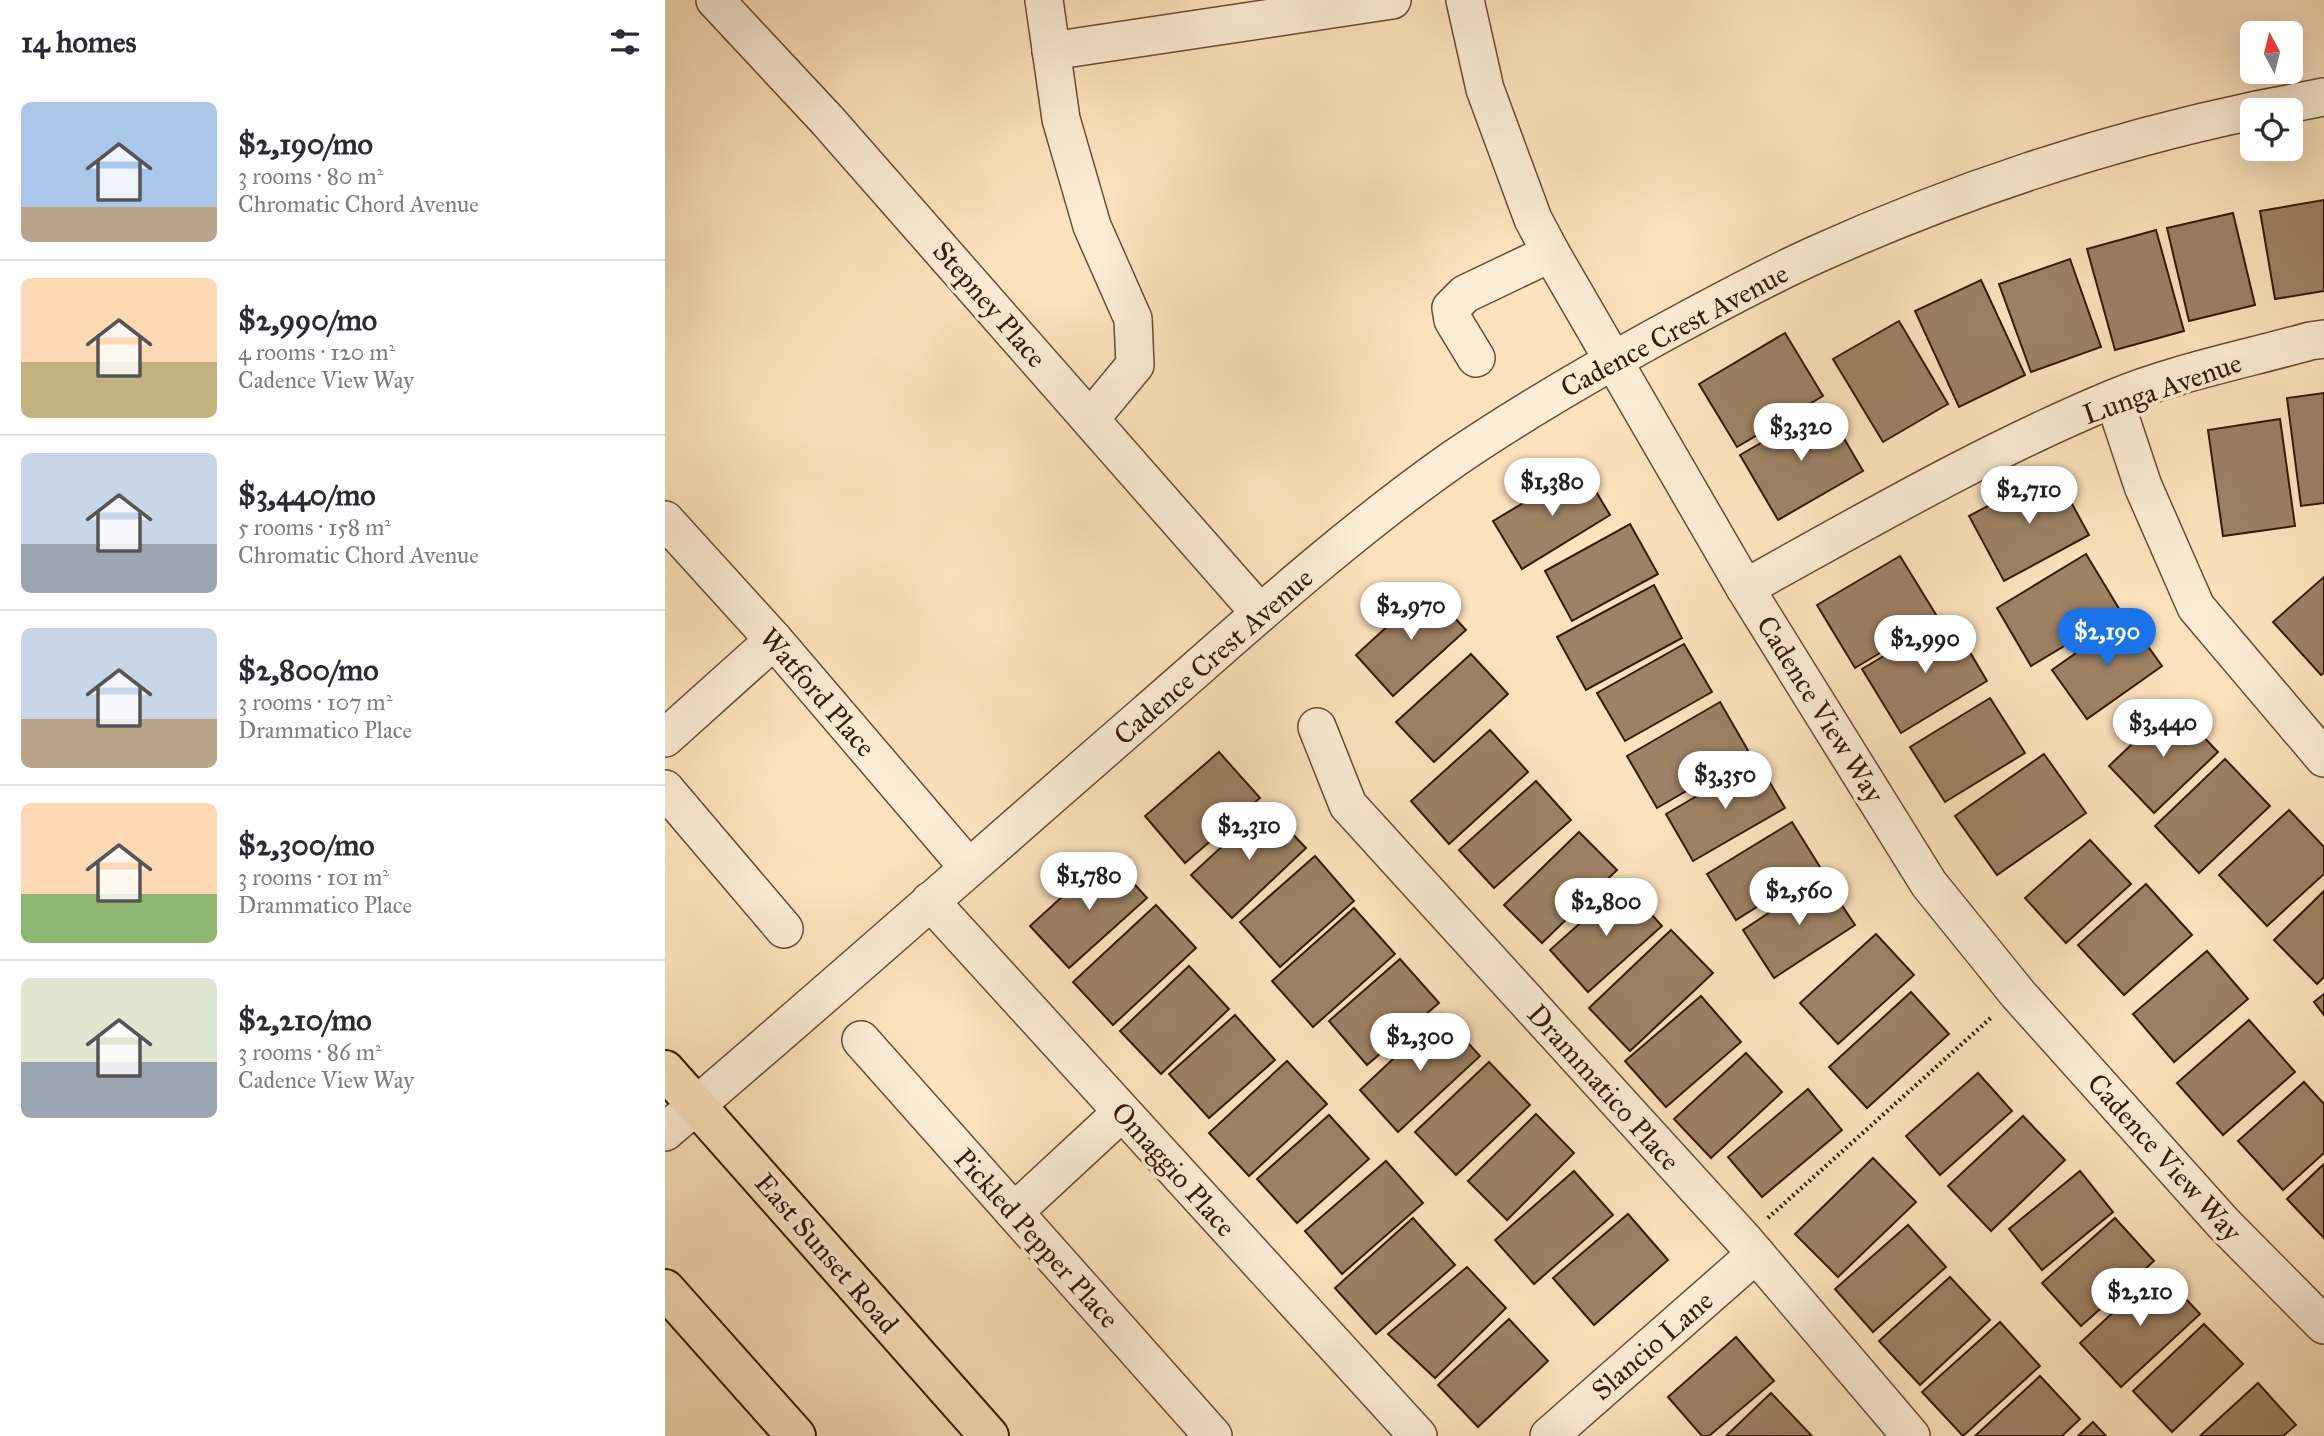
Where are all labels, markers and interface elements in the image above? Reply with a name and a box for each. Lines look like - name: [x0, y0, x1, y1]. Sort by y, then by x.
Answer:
- north arrow: [2240, 21, 2303, 84]
- map controls: [2240, 21, 2303, 161]
- icon: filters: [606, 23, 644, 61]
- text: 14 homes: [21, 24, 136, 60]
- button: locate: [2240, 98, 2303, 161]
- text: $2,190/mo: [238, 126, 373, 162]
- icon: home: [77, 130, 161, 214]
- text: 3 rooms · 80 m²: [238, 162, 383, 190]
- text: Chromatic Chord Avenue: [238, 190, 479, 218]
- street label: Stepney Place: [925, 234, 1054, 375]
- street label: Cadence Crest Avenue: [1555, 256, 1794, 405]
- text: $2,990/mo: [238, 302, 377, 338]
- icon: home: [77, 306, 161, 390]
- text: 4 rooms · 120 m²: [238, 338, 395, 366]
- street label: Lunga Avenue: [2078, 345, 2246, 432]
- text: Cadence View Way: [238, 366, 414, 394]
- pin: $3,320: [1744, 404, 1858, 463]
- text: $3,320: [1770, 412, 1832, 440]
- pin: $1,380: [1495, 458, 1609, 518]
- pin: $2,710: [1972, 466, 2086, 526]
- text: $1,380: [1520, 467, 1584, 495]
- text: $2,710: [1997, 475, 2061, 503]
- text: $3,440/mo: [238, 477, 376, 513]
- icon: home: [77, 481, 161, 565]
- text: 5 rooms · 158 m²: [238, 513, 391, 541]
- text: Chromatic Chord Avenue: [238, 541, 479, 569]
- street label: Cadence Crest Avenue: [1107, 560, 1320, 752]
- pin: $2,970: [1354, 582, 1468, 642]
- text: $2,970: [1376, 591, 1446, 619]
- pin: $2,190: [2050, 608, 2164, 668]
- street label: Cadence View Way: [1749, 609, 1893, 810]
- pin: $2,990: [1868, 616, 1982, 675]
- text: $2,190: [2074, 617, 2140, 645]
- street label: Watford Place: [752, 621, 883, 764]
- text: $2,990: [1890, 624, 1960, 652]
- text: $2,800/mo: [238, 652, 379, 688]
- icon: home: [77, 656, 161, 740]
- text: 3 rooms · 107 m²: [238, 688, 392, 716]
- pin: $3,440: [2106, 700, 2220, 759]
- text: $3,440: [2129, 708, 2197, 736]
- text: Drammatico Place: [238, 716, 412, 744]
- pin: $3,350: [1668, 752, 1782, 811]
- text: $3,350: [1694, 760, 1756, 788]
- pin: $2,310: [1192, 802, 1306, 862]
- text: $2,310: [1217, 811, 1281, 839]
- text: $2,300/mo: [238, 827, 375, 863]
- icon: home: [77, 831, 161, 915]
- pin: $1,780: [1032, 852, 1146, 912]
- text: $1,780: [1056, 861, 1122, 889]
- text: 3 rooms · 101 m²: [238, 863, 389, 891]
- pin: $2,560: [1742, 867, 1856, 927]
- text: $2,560: [1765, 876, 1833, 904]
- pin: $2,800: [1549, 878, 1663, 938]
- text: $2,800: [1571, 887, 1641, 915]
- text: Drammatico Place: [238, 891, 412, 919]
- street label: Drammatico Place: [1520, 997, 1688, 1178]
- text: $2,210/mo: [238, 1002, 372, 1038]
- icon: home: [77, 1006, 161, 1090]
- pin: $2,300: [1363, 1014, 1477, 1073]
- text: $2,300: [1386, 1022, 1454, 1050]
- text: 3 rooms · 86 m²: [238, 1038, 382, 1066]
- text: Cadence View Way: [238, 1066, 414, 1094]
- street label: Cadence View Way: [2080, 1066, 2250, 1249]
- street label: Omaggio Place: [1104, 1095, 1243, 1244]
- street label: Pickled Pepper Place: [947, 1141, 1127, 1335]
- street label: East Sunset Road: [747, 1166, 906, 1341]
- pin: $2,210: [2083, 1268, 2197, 1328]
- text: $2,210: [2107, 1277, 2173, 1305]
- street label: Slancio Lane: [1584, 1283, 1720, 1408]

